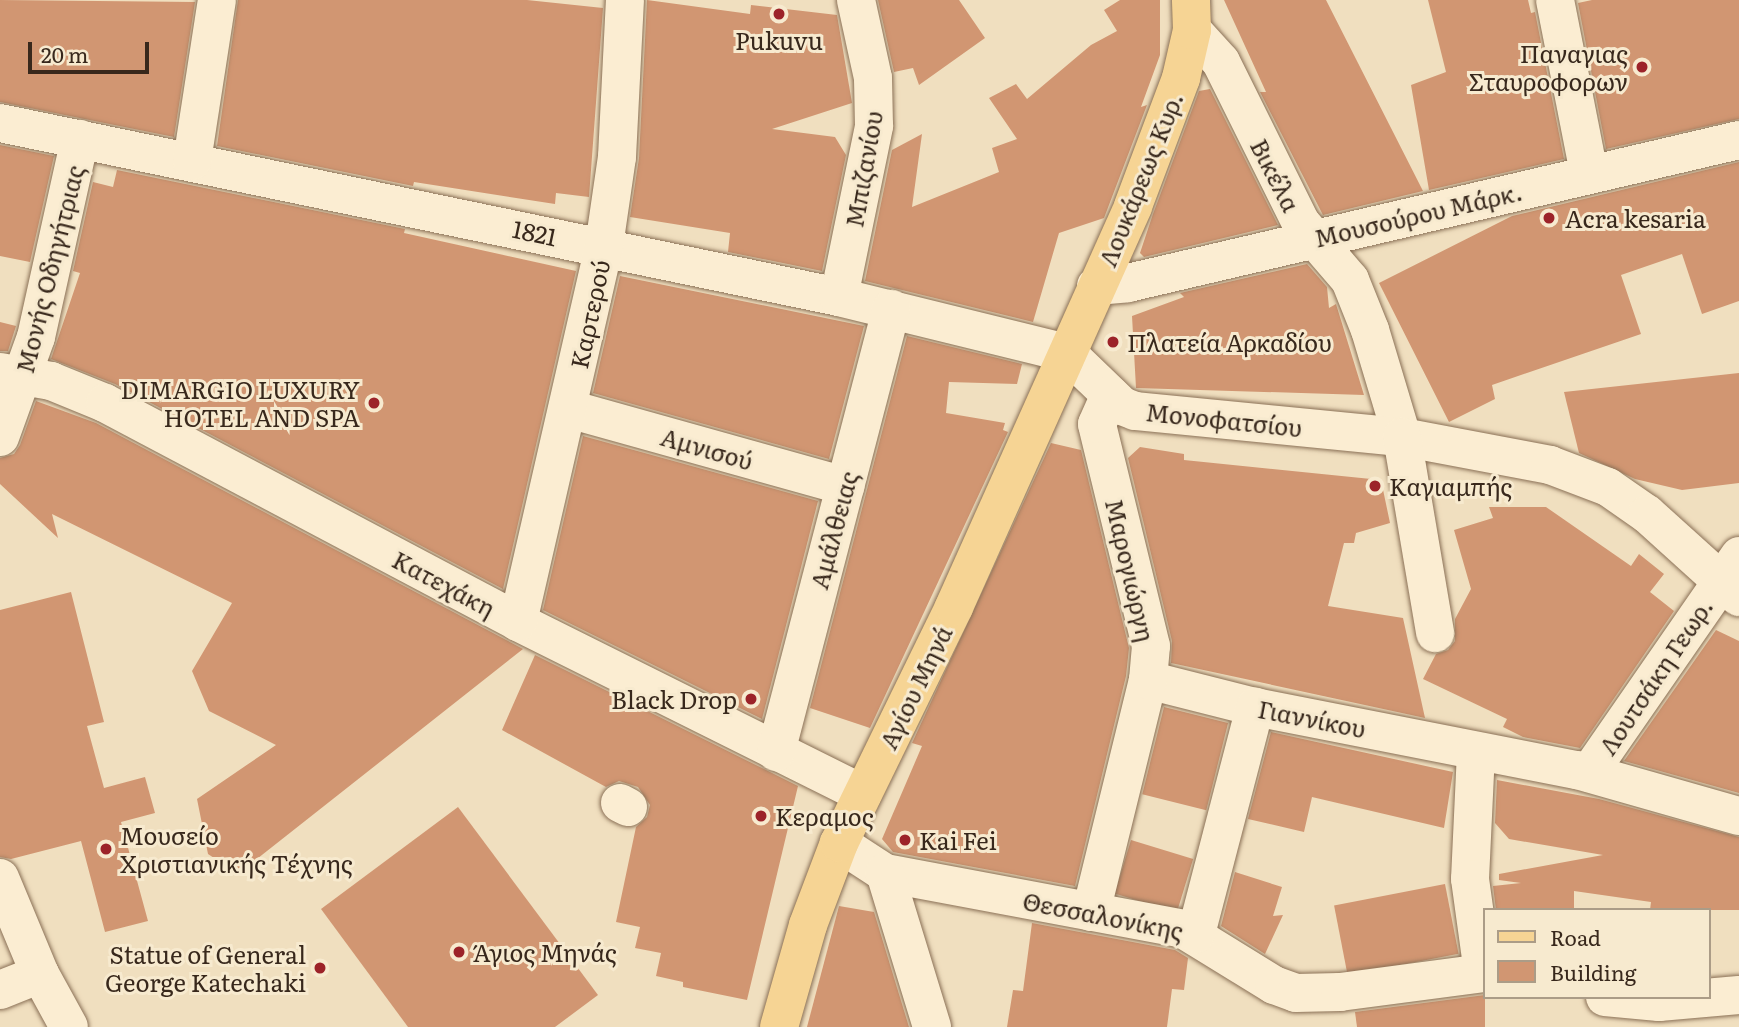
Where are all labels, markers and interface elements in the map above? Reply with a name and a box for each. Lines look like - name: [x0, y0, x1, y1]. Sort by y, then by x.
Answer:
- marker: Pukuvu: [771, 6, 787, 22]
- place label: Pukuvu: [735, 26, 823, 54]
- scale bar: [32, 28, 152, 72]
- text: 20 m: [41, 38, 88, 69]
- place label: Παναγιας Σταυροφορων: [1469, 39, 1628, 95]
- marker: Παναγιας Σταυροφορων: [1634, 59, 1650, 75]
- street label: Λουκάρεως Κυρ.: [1092, 88, 1188, 270]
- street label: Μπιζανίου: [839, 109, 887, 229]
- street label: Βικέλα: [1245, 134, 1307, 216]
- street label: Μονής Οδηγήτριας: [9, 162, 89, 376]
- street label: Μουσούρου Μάρκ.: [1311, 176, 1525, 252]
- place label: Acra kesaria: [1565, 204, 1706, 232]
- marker: Acra kesaria: [1539, 208, 1559, 228]
- street label: 1821: [510, 213, 560, 251]
- street label: Καρτερού: [563, 257, 615, 371]
- place label: Πλατεία Αρκαδίου: [1127, 328, 1332, 356]
- marker: Πλατεία Αρκαδίου: [1105, 334, 1121, 350]
- place label: DIMARGIO LUXURY HOTEL AND SPA: [120, 375, 360, 431]
- marker: DIMARGIO LUXURY HOTEL AND SPA: [366, 395, 382, 411]
- street label: Μονοφατσίου: [1144, 396, 1304, 442]
- street label: Αμνισού: [658, 421, 756, 475]
- street label: Αμάλθειας: [803, 468, 863, 592]
- place label: Καγιαμπής: [1389, 472, 1512, 500]
- marker: Καγιαμπής: [1367, 478, 1383, 494]
- street label: Μαρογιώργη: [1101, 496, 1161, 644]
- street label: Κατεχάκη: [388, 544, 500, 622]
- street label: Λουτσάκη Γεωρ.: [1592, 592, 1718, 760]
- street label: Αγίου Μηνά: [873, 621, 957, 753]
- place label: Black Drop: [611, 685, 737, 713]
- marker: Black Drop: [743, 691, 759, 707]
- street label: Γιαννίκου: [1256, 693, 1368, 743]
- place label: Κεραμος: [775, 802, 874, 830]
- marker: Κεραμος: [753, 808, 769, 824]
- place label: Μουσείο Χριστιανικής Τέχνης: [120, 821, 353, 877]
- place label: Kai Fei: [919, 826, 997, 854]
- marker: Kai Fei: [897, 832, 913, 848]
- marker: Μουσείο Χριστιανικής Τέχνης: [98, 841, 114, 857]
- street label: Θεσσαλονίκης: [1020, 885, 1186, 945]
- legend: [1484, 908, 1711, 999]
- text: Road: [1550, 921, 1601, 952]
- place label: Άγιος Μηνάς: [473, 938, 617, 966]
- place label: Statue of General George Katechaki: [105, 940, 306, 996]
- marker: Άγιος Μηνάς: [451, 944, 467, 960]
- text: Building: [1550, 956, 1636, 987]
- marker: Statue of General George Katechaki: [312, 960, 328, 976]

